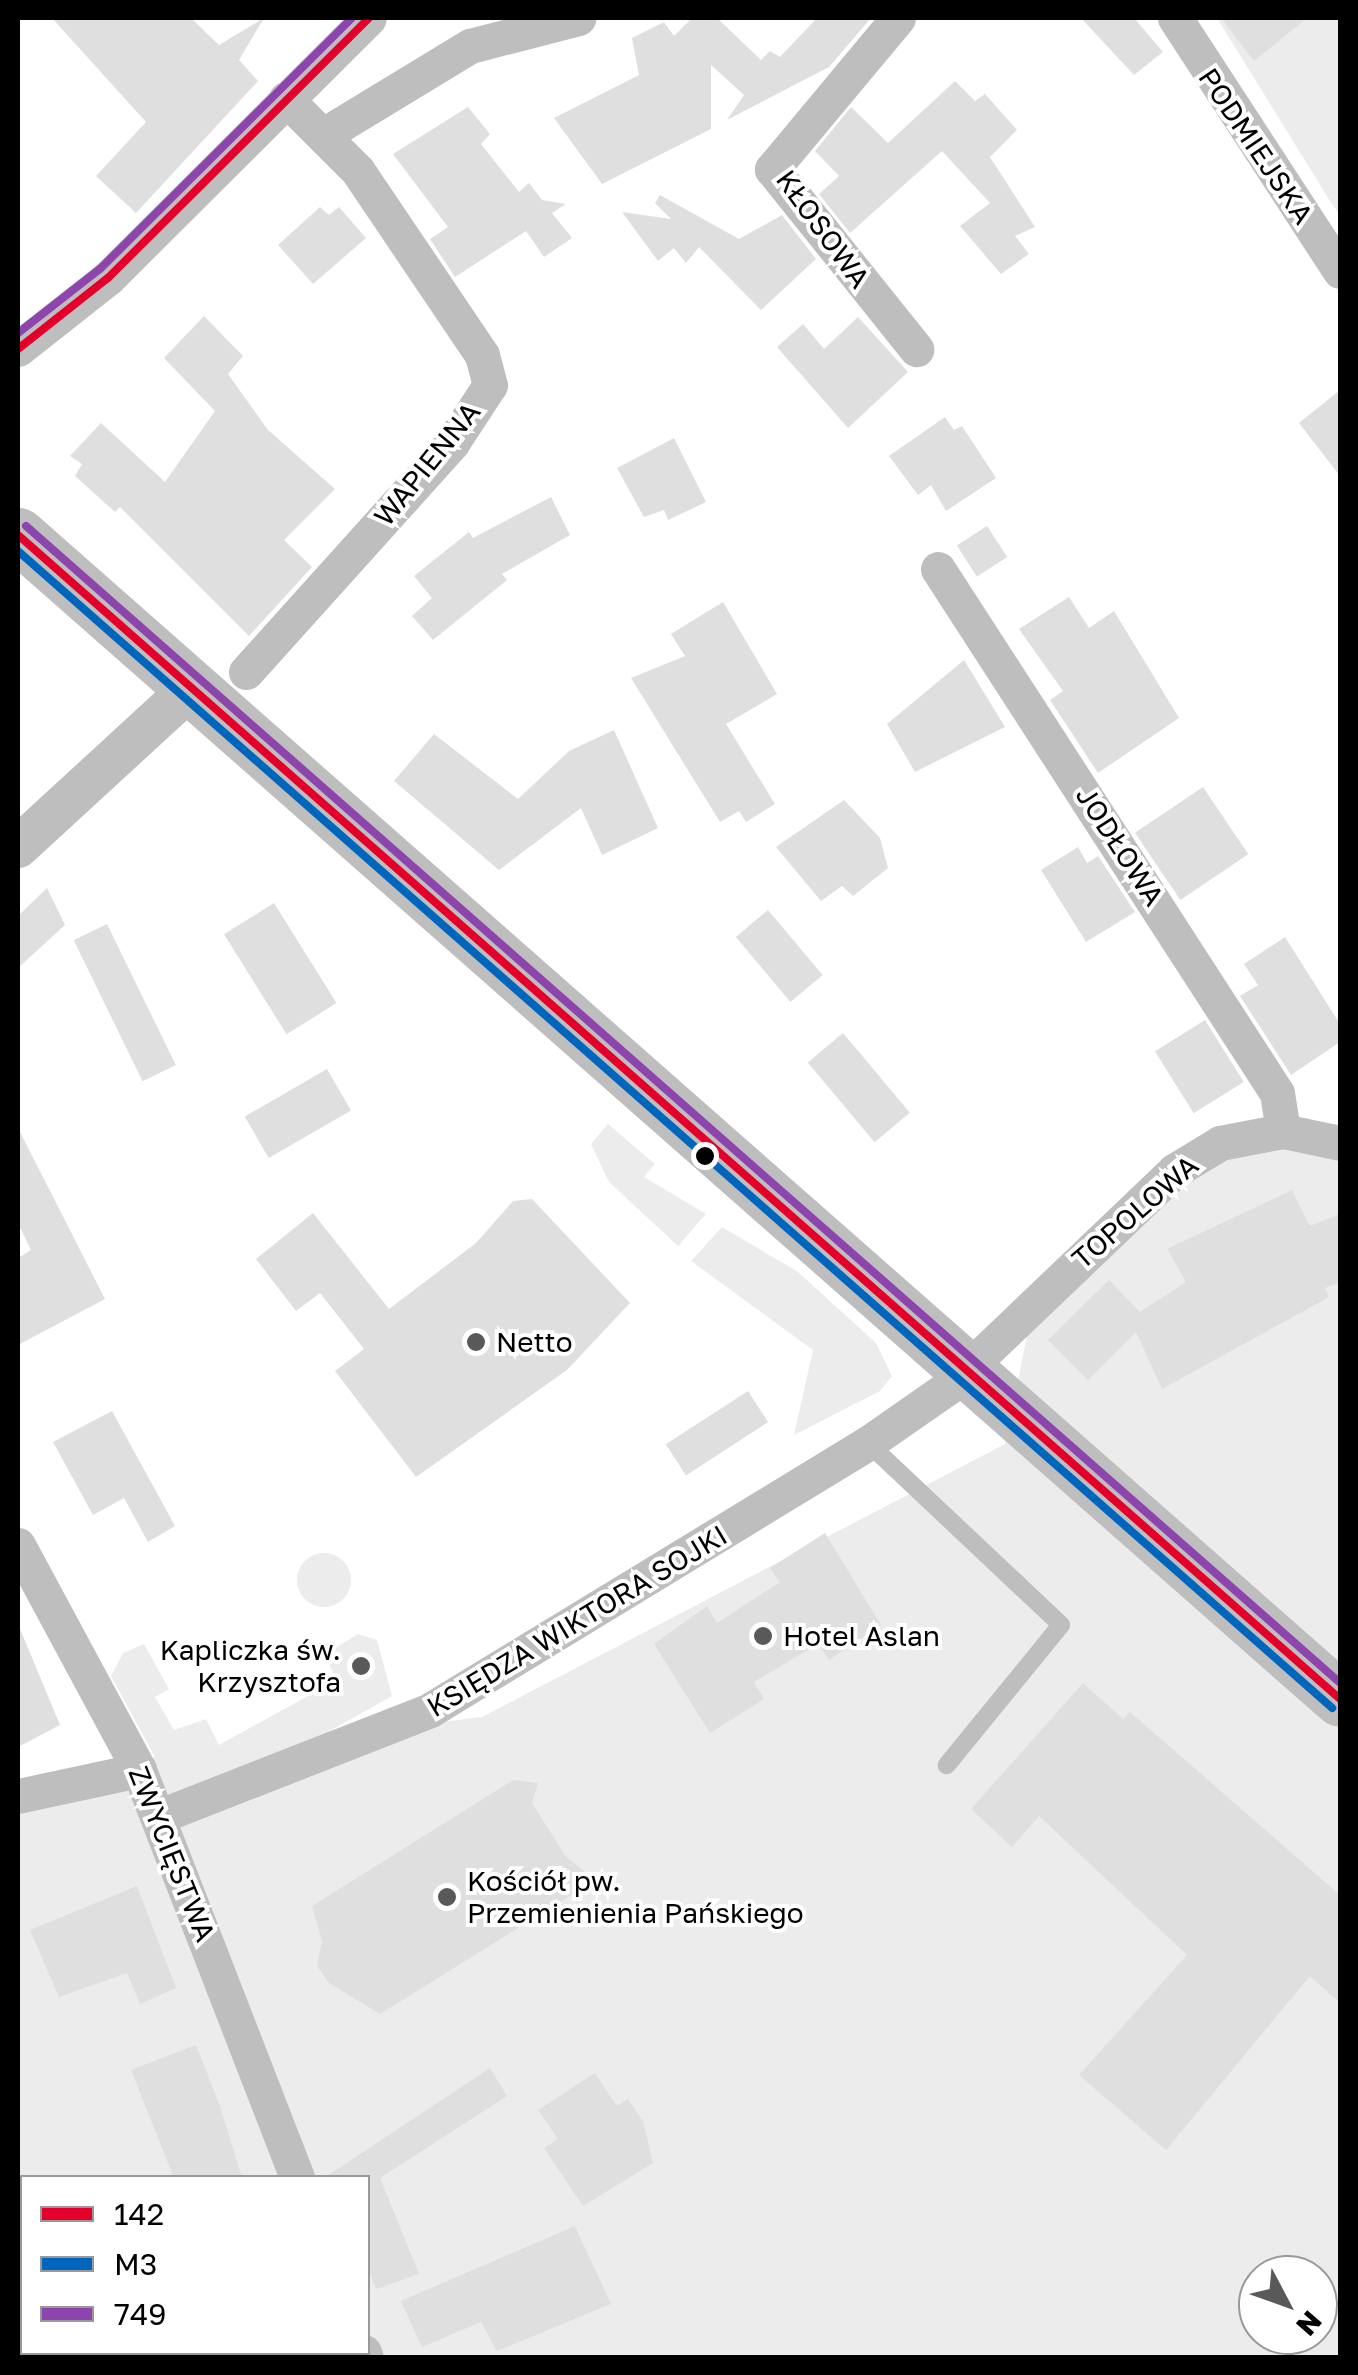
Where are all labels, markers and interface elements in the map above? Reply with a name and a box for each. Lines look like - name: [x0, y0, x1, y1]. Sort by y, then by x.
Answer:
- street label: PODMIEJSKA: [1192, 62, 1320, 230]
- street label: KŁOSOWA: [769, 164, 877, 294]
- street label: WAPIENNA: [367, 395, 487, 533]
- street label: JODŁOWA: [1069, 780, 1171, 912]
- unlabelled marker: [695, 1146, 715, 1166]
- street label: TOPOLOWA: [1065, 1148, 1205, 1276]
- place label: Netto: [496, 1325, 572, 1359]
- marker: Netto: [465, 1331, 487, 1353]
- street label: KSIĘDZA WIKTORA SOJKI: [421, 1518, 733, 1724]
- place label: Hotel Aslan: [783, 1619, 940, 1653]
- marker: Hotel Aslan: [752, 1625, 774, 1647]
- place label: Kapliczka św. Krzysztofa: [160, 1633, 341, 1699]
- marker: Kapliczka św. Krzysztofa: [350, 1655, 372, 1677]
- street label: ZWYCIĘSTWA: [122, 1761, 222, 1947]
- place label: Kościół pw. Przemienienia Pańskiego: [467, 1864, 804, 1930]
- marker: Kościół pw. Przemienienia Pańskiego: [436, 1886, 458, 1908]
- legend: [20, 2175, 370, 2355]
- text: 142: [114, 2196, 164, 2232]
- text: M3: [114, 2246, 157, 2282]
- north arrow: [1238, 2255, 1338, 2355]
- text: 749: [114, 2296, 166, 2332]
- text: N: [1290, 2305, 1329, 2343]

